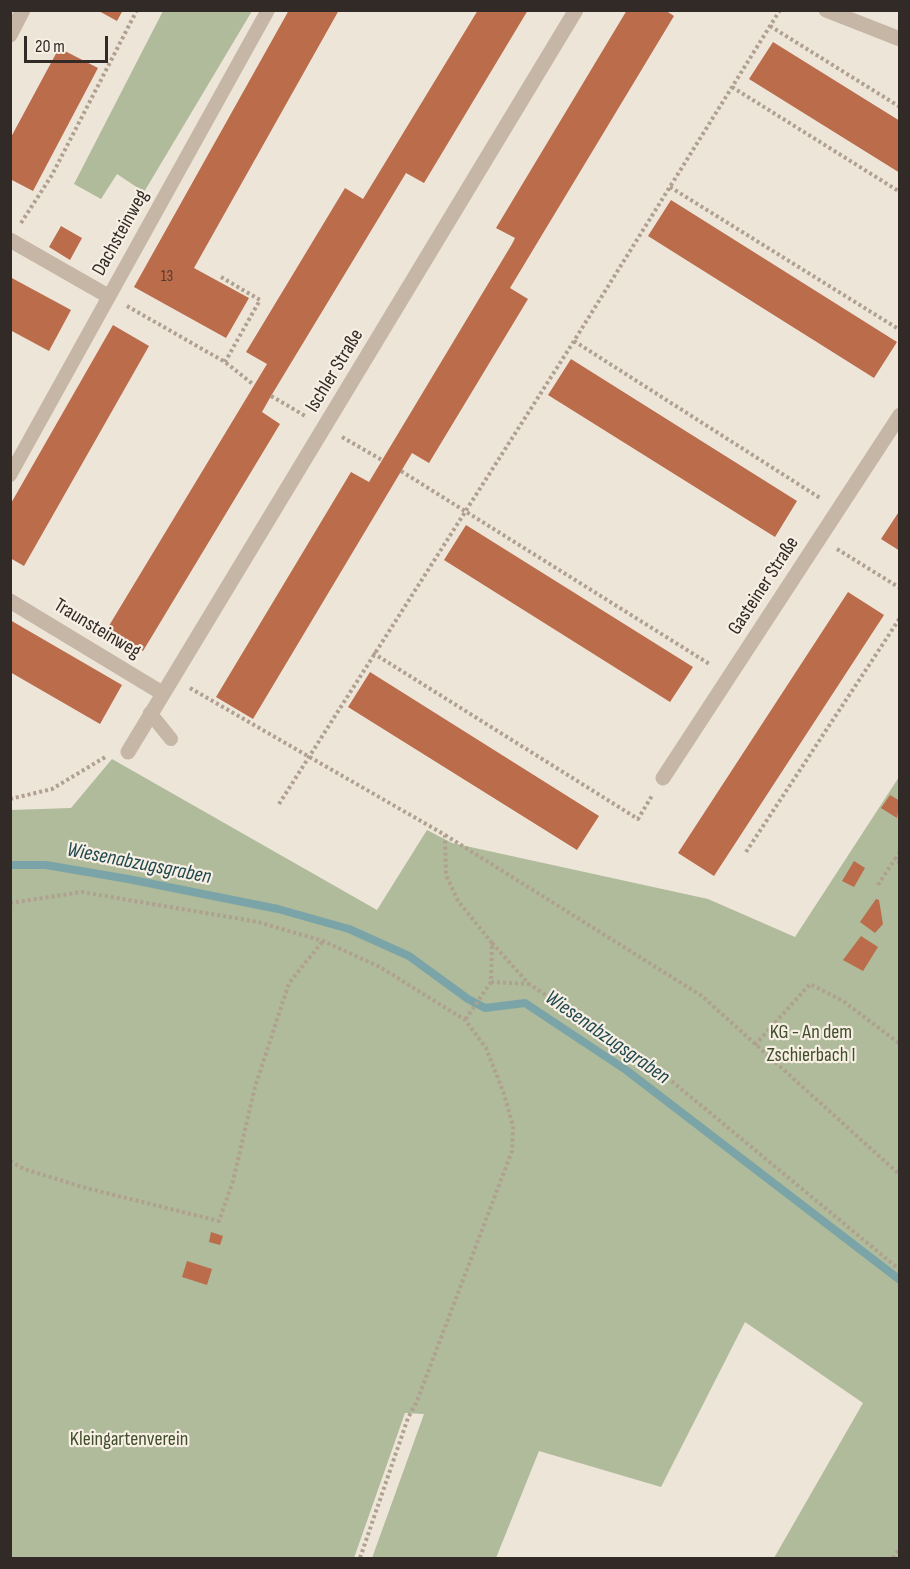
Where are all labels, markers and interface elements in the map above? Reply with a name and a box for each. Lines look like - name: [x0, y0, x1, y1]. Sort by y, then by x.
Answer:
- scale bar: [27, 24, 111, 62]
- text: 20 m: [35, 36, 65, 57]
- street label: Dachsteinweg: [88, 186, 154, 280]
- house number: 13: [161, 267, 173, 287]
- street label: Ischler Straße: [301, 325, 369, 417]
- street label: Gasteiner Straße: [723, 532, 805, 640]
- street label: Traunsteinweg: [49, 594, 145, 664]
- water label: Wiesenabzugsgraben: [65, 838, 213, 890]
- water label: Wiesenabzugsgraben: [540, 986, 674, 1090]
- park label: KG - An dem Zschierbach I: [766, 1021, 856, 1068]
- park label: Kleingartenverein: [70, 1428, 188, 1452]

